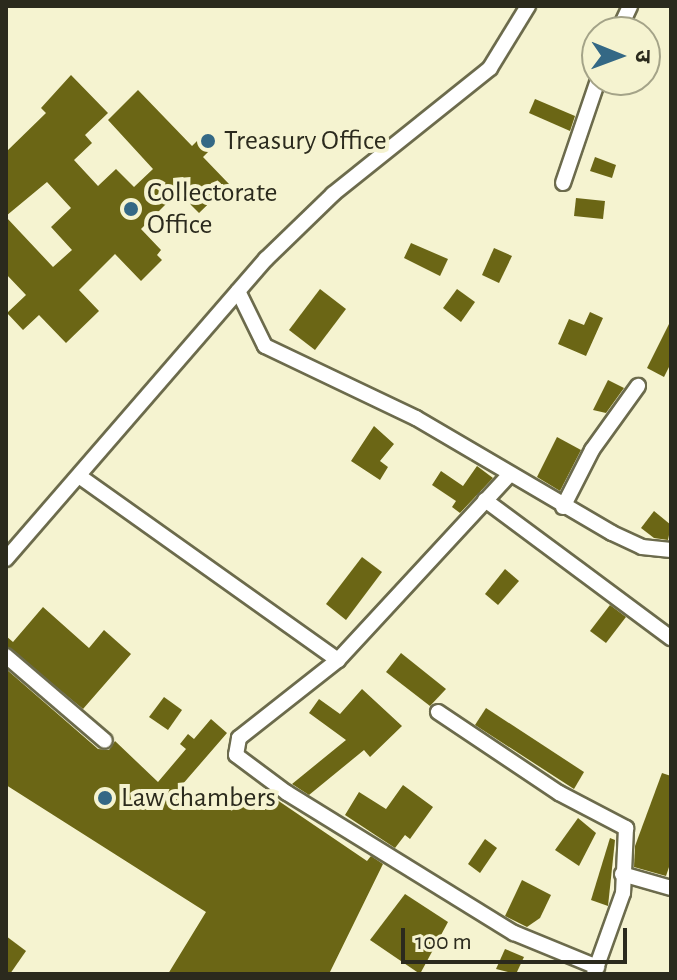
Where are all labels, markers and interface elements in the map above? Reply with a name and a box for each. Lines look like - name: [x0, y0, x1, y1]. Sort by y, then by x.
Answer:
- north arrow: [581, 16, 661, 96]
- text: उ: [632, 50, 654, 63]
- place label: Treasury Office: [224, 124, 387, 158]
- marker: Treasury Office: [199, 132, 217, 150]
- place label: Collectorate Office: [147, 176, 277, 242]
- marker: Collectorate Office: [122, 200, 140, 218]
- place label: Law chambers: [121, 781, 276, 815]
- marker: Law chambers: [96, 789, 114, 807]
- scale bar: [405, 912, 631, 962]
- text: 100 m: [415, 930, 472, 954]

